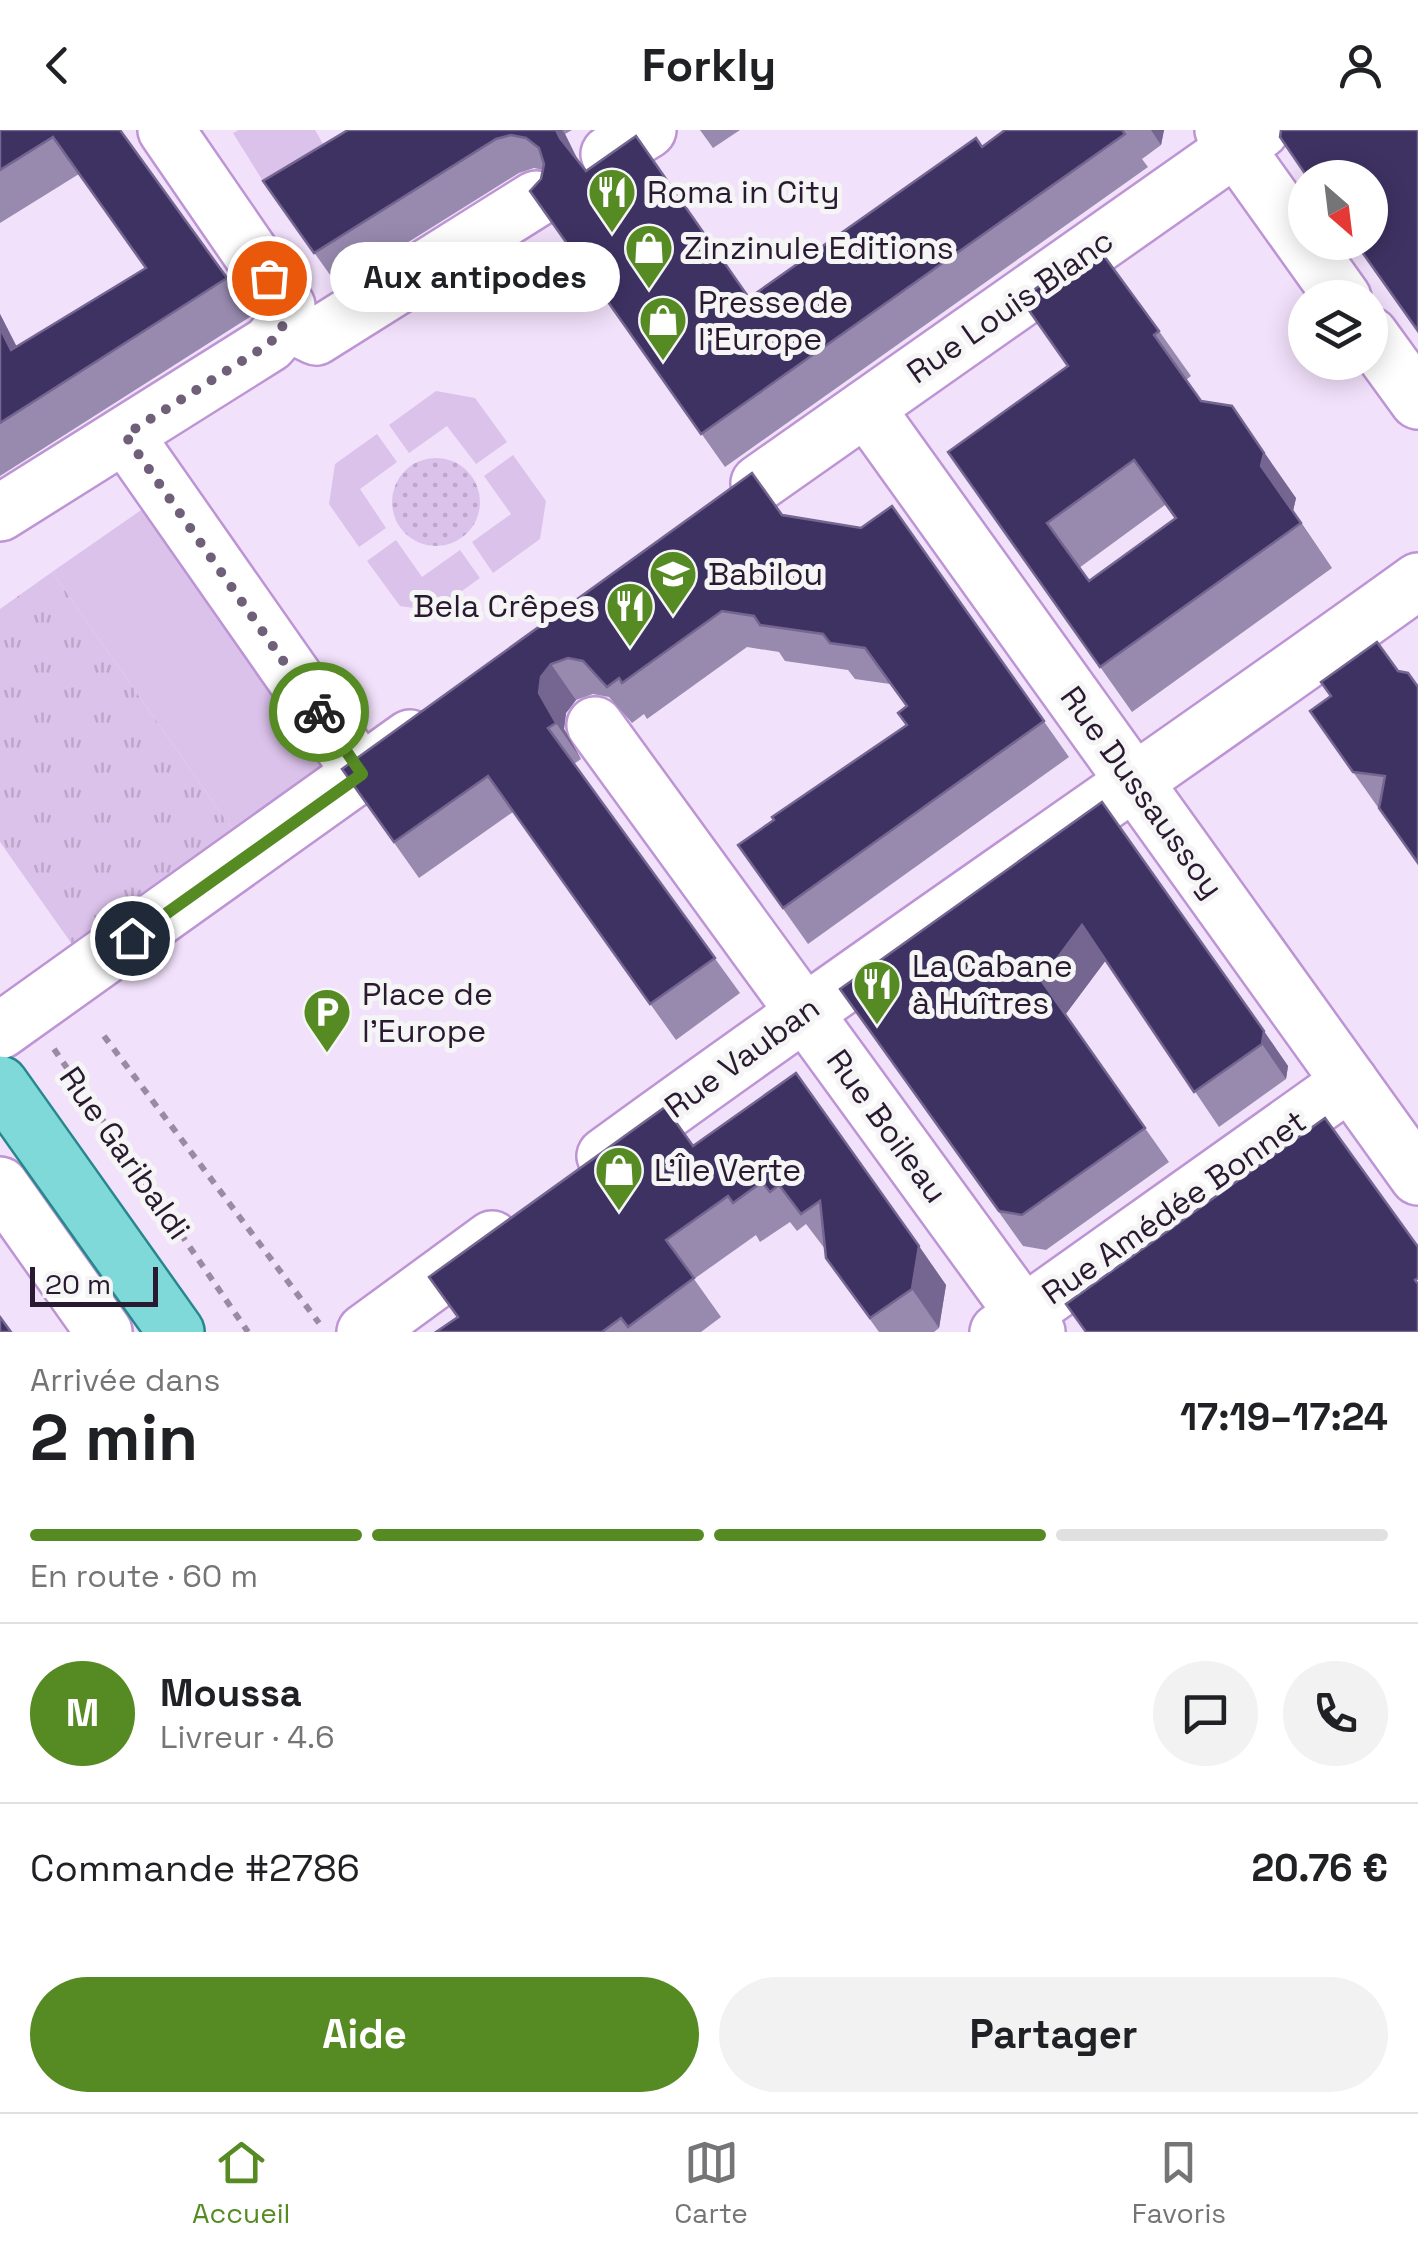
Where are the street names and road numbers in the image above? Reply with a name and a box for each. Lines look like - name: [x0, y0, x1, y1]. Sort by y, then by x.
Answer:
- street label: Rue Louis Blanc: [899, 220, 1121, 392]
- street label: Rue Dussaussoy: [1052, 678, 1232, 906]
- street label: Rue Vauban: [657, 988, 827, 1126]
- street label: Rue Boileau: [818, 1041, 956, 1211]
- street label: Rue Garibaldi: [51, 1059, 199, 1247]
- street label: Rue Amédée Bonnet: [1034, 1101, 1314, 1313]

